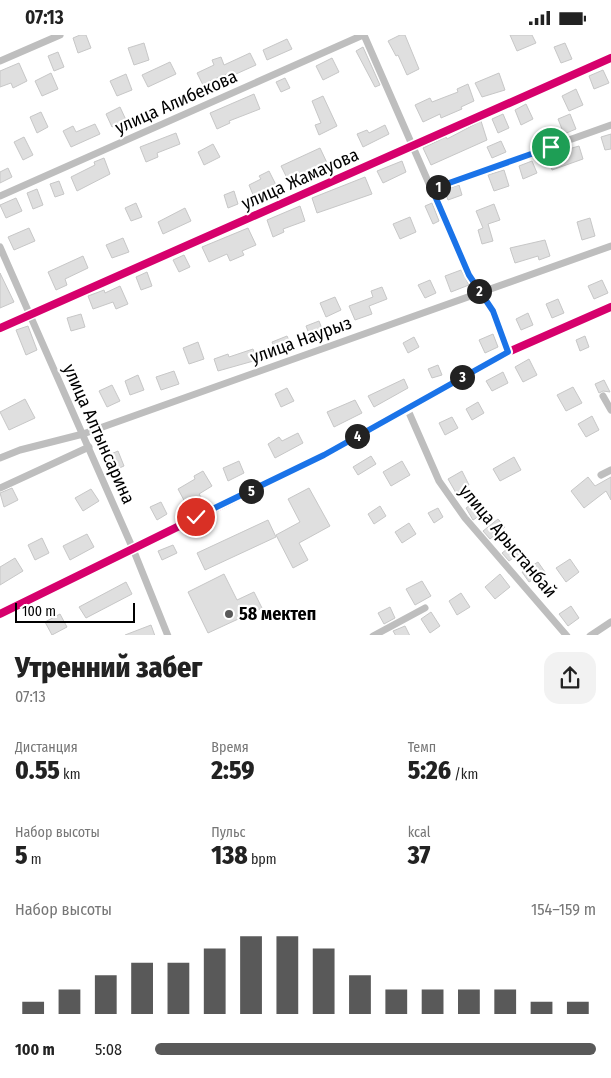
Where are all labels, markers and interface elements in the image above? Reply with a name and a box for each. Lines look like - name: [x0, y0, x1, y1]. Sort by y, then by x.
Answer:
- text: 07:13: [25, 6, 64, 29]
- street label: улица Алибекова: [112, 65, 241, 139]
- pin: [530, 126, 572, 168]
- icon: arrive: [537, 133, 565, 161]
- street label: улица Жамауова: [238, 143, 362, 215]
- pin: 1: [426, 175, 450, 199]
- text: 1: [436, 179, 441, 196]
- pin: 2: [466, 279, 492, 303]
- text: 2: [476, 283, 483, 300]
- street label: улица Наурыз: [247, 311, 355, 369]
- street label: улица Алтынсарина: [58, 361, 140, 508]
- pin: 3: [450, 365, 474, 389]
- text: 3: [459, 369, 466, 386]
- pin: 4: [344, 423, 370, 449]
- text: 4: [354, 428, 361, 445]
- pin: 5: [238, 479, 264, 503]
- street label: улица Арыстанбай: [454, 480, 562, 602]
- text: 5: [248, 483, 255, 500]
- pin: [175, 496, 217, 538]
- icon: check: [182, 503, 210, 531]
- scale bar: [15, 601, 135, 624]
- text: 100 m: [22, 603, 56, 620]
- place label: 58 мектеп: [239, 603, 316, 625]
- marker: 58 мектеп: [223, 608, 235, 620]
- text: Утренний забег: [15, 651, 202, 684]
- button: share: [544, 652, 596, 704]
- text: 07:13: [15, 687, 46, 706]
- text: Дистанция: [15, 739, 78, 756]
- text: Время: [211, 739, 249, 756]
- text: Темп: [408, 739, 436, 756]
- text: 0.55: [15, 756, 60, 786]
- text: 2:59: [211, 756, 254, 786]
- text: 5:26: [408, 756, 451, 786]
- text: km: [60, 766, 80, 783]
- text: /km: [451, 766, 478, 783]
- text: Набор высоты: [15, 824, 100, 841]
- text: Пульс: [211, 824, 246, 841]
- text: kcal: [408, 824, 430, 841]
- text: 5: [15, 841, 28, 871]
- text: 138: [211, 841, 248, 871]
- text: 37: [408, 841, 430, 871]
- text: m: [28, 851, 42, 868]
- text: bpm: [248, 851, 277, 868]
- text: Набор высоты: [15, 900, 112, 919]
- text: 154–159 m: [531, 900, 596, 919]
- text: 100 m: [15, 1040, 55, 1059]
- text: 5:08: [95, 1040, 122, 1059]

